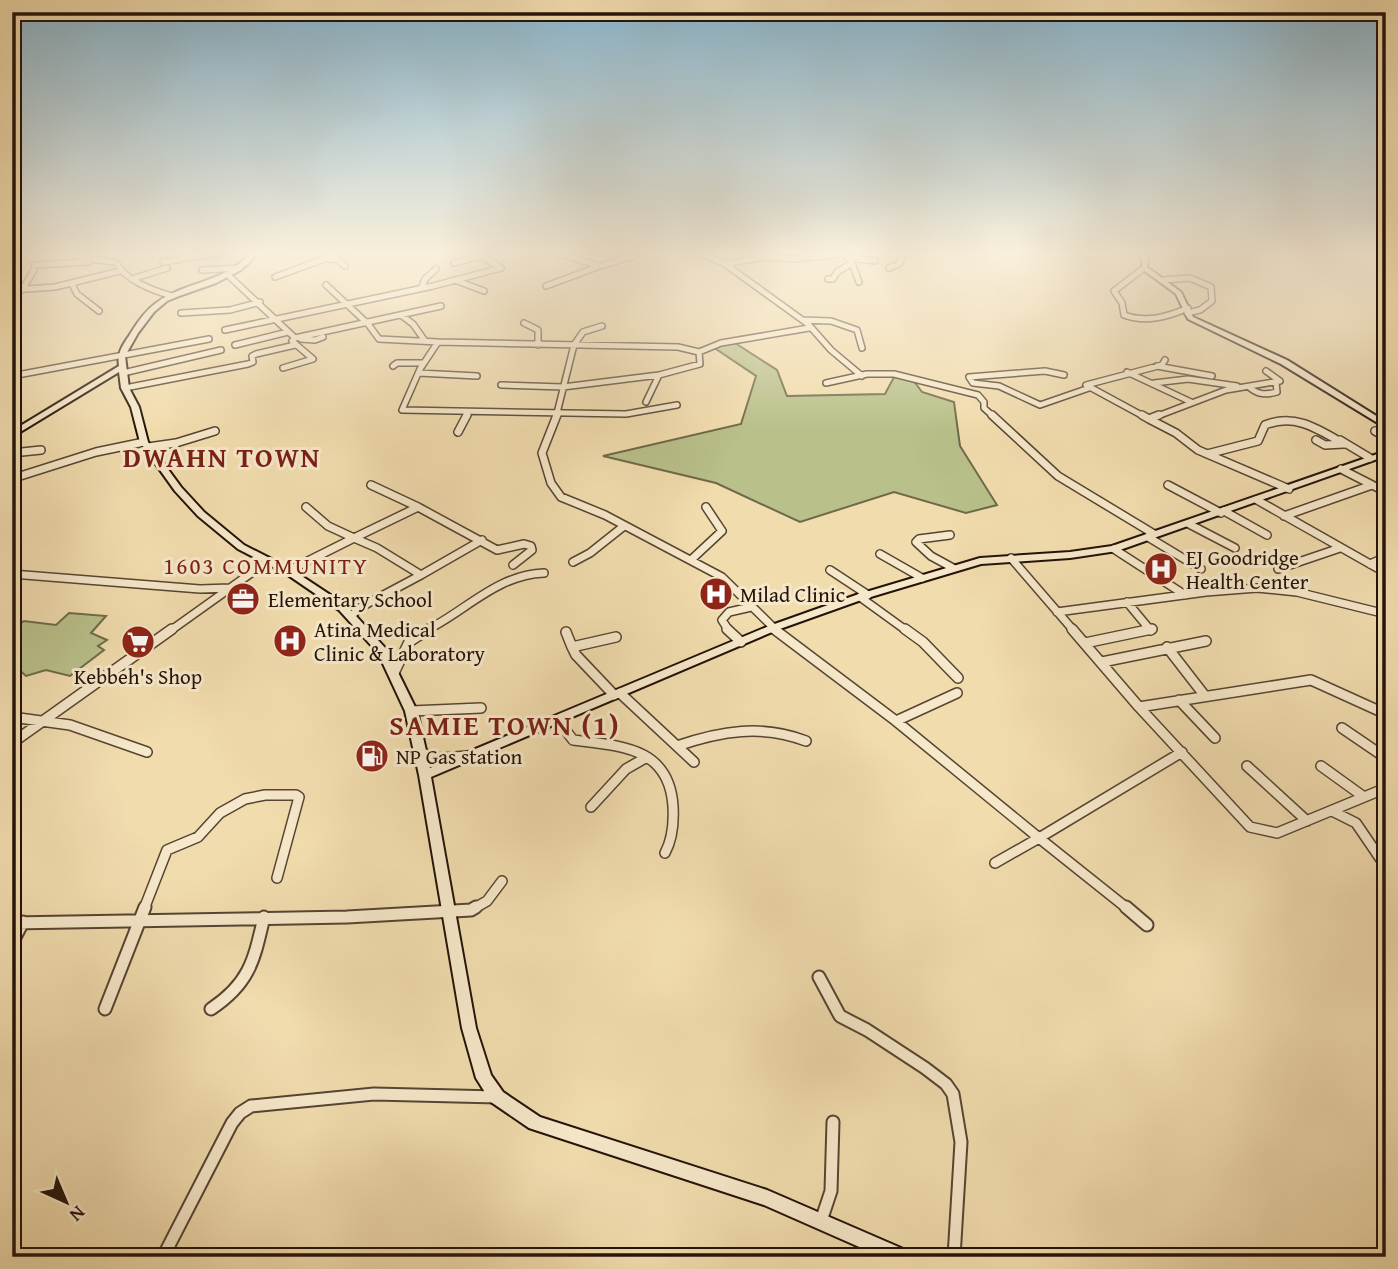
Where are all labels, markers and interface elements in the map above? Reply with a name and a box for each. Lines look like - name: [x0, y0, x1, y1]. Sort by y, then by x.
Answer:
- district label: DWAHN TOWN: [123, 436, 321, 477]
- place label: EJ Goodridge Health Center: [1186, 542, 1309, 597]
- district label: 1603 COMMUNITY: [163, 549, 369, 582]
- hospital icon: EJ Goodridge Health Center: [1142, 550, 1180, 588]
- hospital icon: Milad Clinic: [697, 575, 735, 613]
- place label: Milad Clinic: [740, 579, 845, 610]
- office icon: Elementary School: [224, 580, 262, 618]
- place label: Elementary School: [268, 584, 433, 615]
- place label: Atina Medical Clinic & Laboratory: [314, 614, 486, 669]
- hospital icon: Atina Medical Clinic & Laboratory: [271, 622, 309, 660]
- supermarket icon: Kebbeh's Shop: [119, 623, 157, 661]
- place label: Kebbeh's Shop: [74, 661, 202, 692]
- district label: SAMIE TOWN (1): [389, 704, 621, 745]
- fuel station icon: NP Gas station: [353, 737, 391, 775]
- place label: NP Gas station: [396, 741, 523, 772]
- north arrow: [32, 1168, 102, 1238]
- text: N: [63, 1200, 92, 1229]

